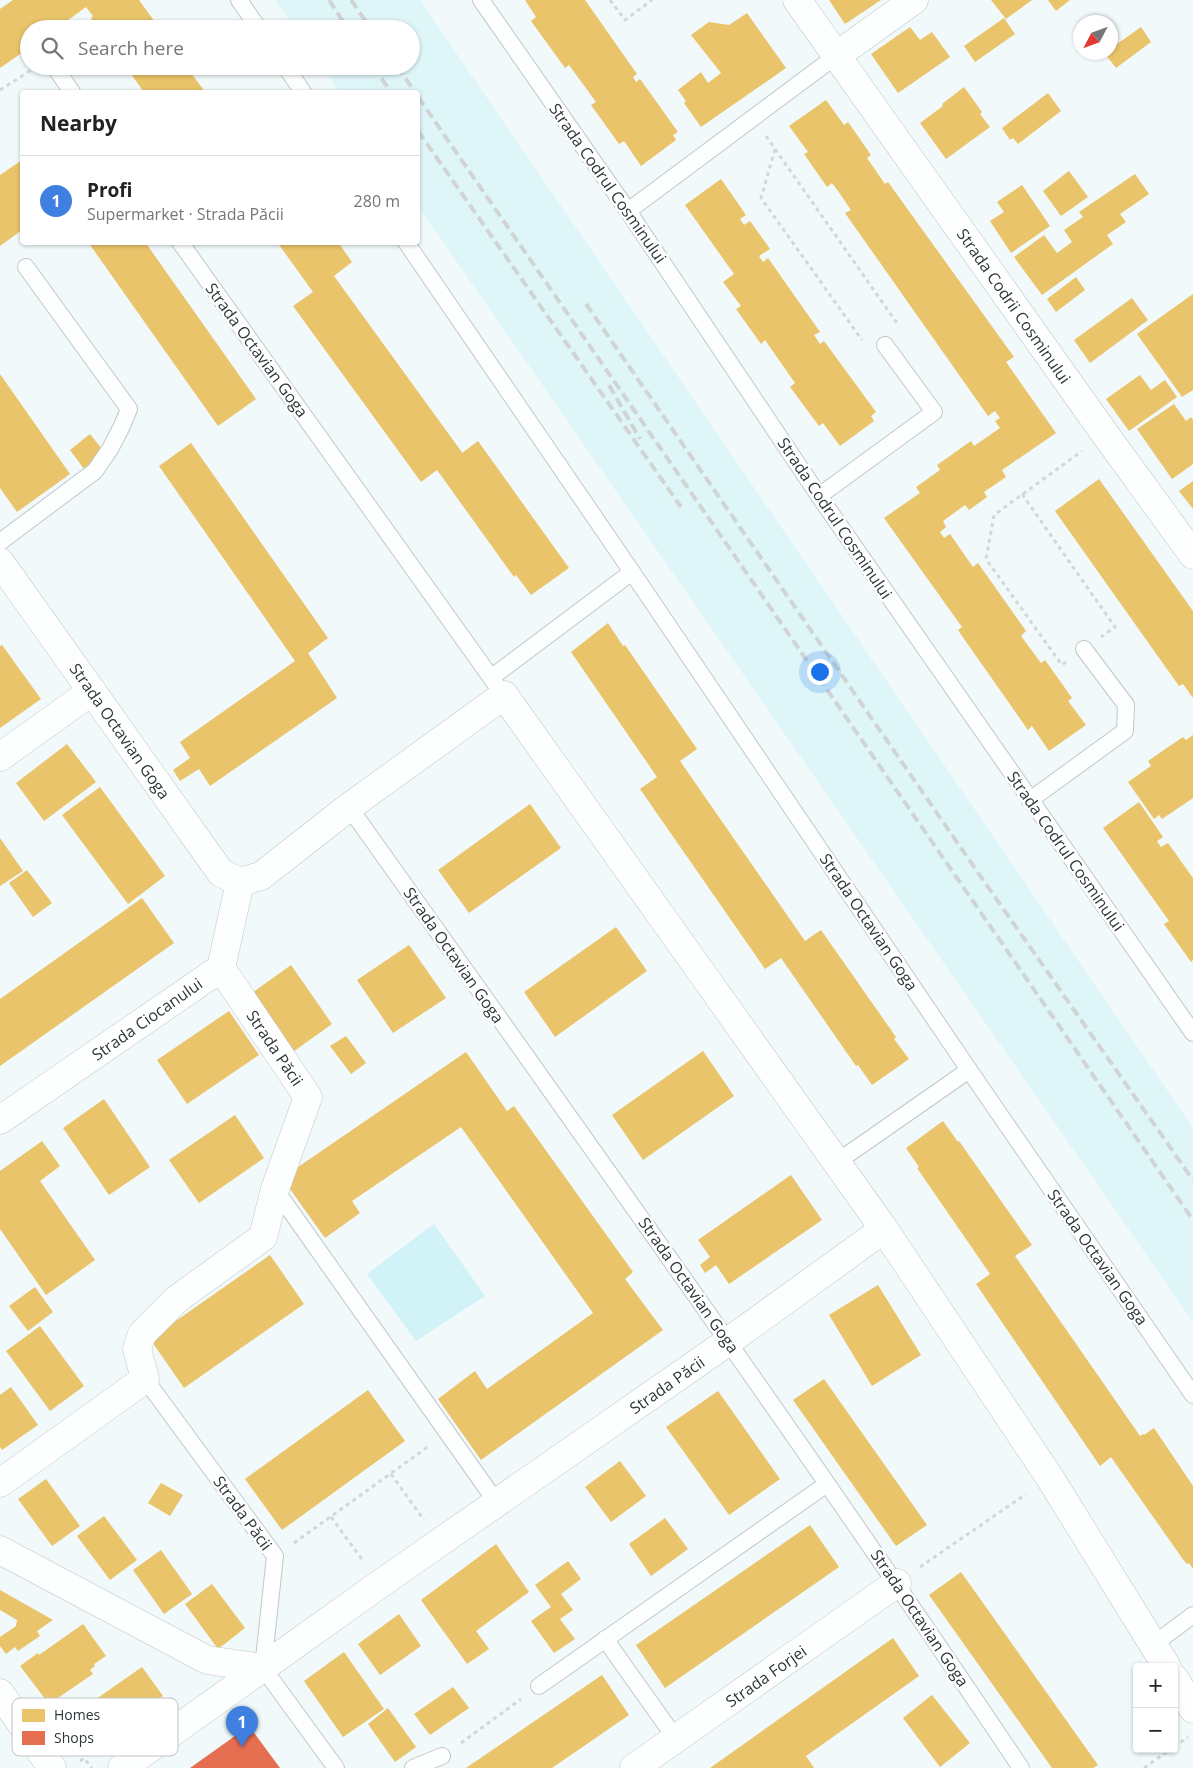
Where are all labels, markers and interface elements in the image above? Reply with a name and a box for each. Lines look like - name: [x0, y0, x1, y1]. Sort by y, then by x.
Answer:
- north arrow: [1073, 15, 1118, 60]
- search box: [20, 20, 420, 75]
- icon: search: [38, 34, 66, 62]
- text: Search here: [78, 35, 184, 61]
- street label: Strada Codrul Cosminului: [544, 99, 672, 267]
- text: Nearby: [40, 109, 117, 137]
- text: Profi: [87, 177, 132, 203]
- text: 1: [51, 190, 61, 212]
- text: 280 m: [354, 190, 400, 212]
- text: Supermarket · Strada Păcii: [87, 203, 284, 225]
- street label: Strada Codrii Cosminului: [952, 224, 1076, 388]
- street label: Strada Octavian Goga: [201, 278, 313, 422]
- street label: Strada Codrul Cosminului: [773, 433, 897, 603]
- street label: Strada Octavian Goga: [65, 659, 175, 803]
- your location: [807, 659, 833, 685]
- street label: Strada Codrul Cosminului: [1002, 767, 1130, 935]
- street label: Strada Octavian Goga: [815, 849, 923, 995]
- street label: Strada Octavian Goga: [399, 883, 509, 1027]
- street label: Strada Ciocanului: [87, 973, 207, 1065]
- street label: Strada Păcii: [242, 1006, 308, 1090]
- street label: Strada Octavian Goga: [1043, 1185, 1153, 1329]
- street label: Strada Octavian Goga: [634, 1213, 744, 1357]
- street label: Strada Păcii: [625, 1351, 709, 1419]
- street label: Strada Păcii: [209, 1471, 277, 1555]
- street label: Strada Octavian Goga: [866, 1545, 974, 1691]
- street label: Strada Forjei: [721, 1640, 811, 1712]
- map controls: [1133, 1663, 1178, 1753]
- button: +: [1133, 1663, 1178, 1708]
- legend: [12, 1698, 178, 1756]
- text: Homes: [54, 1705, 101, 1724]
- pin: 1: [226, 1706, 258, 1747]
- button: −: [1133, 1708, 1178, 1753]
- text: Shops: [54, 1728, 94, 1747]

